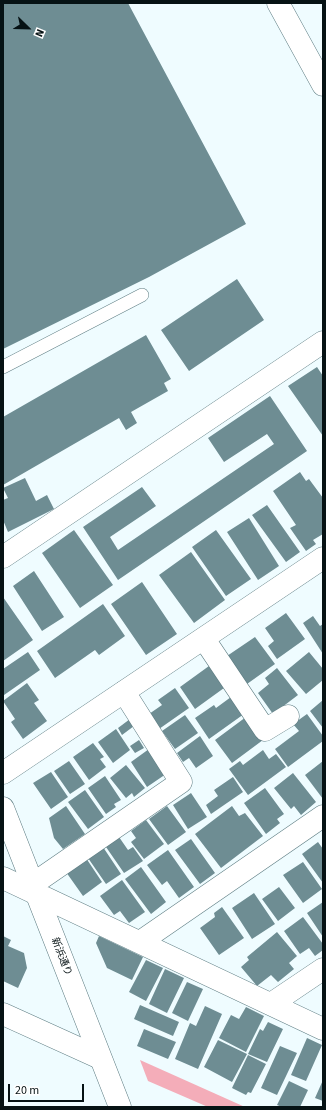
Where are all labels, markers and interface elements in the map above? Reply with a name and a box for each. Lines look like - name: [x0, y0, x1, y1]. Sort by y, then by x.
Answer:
- north arrow: [8, 8, 48, 48]
- text: N: [31, 27, 48, 39]
- street label: 新浜通り: [48, 936, 74, 978]
- scale bar: [10, 1076, 86, 1102]
- text: 20 m: [15, 1082, 39, 1099]

